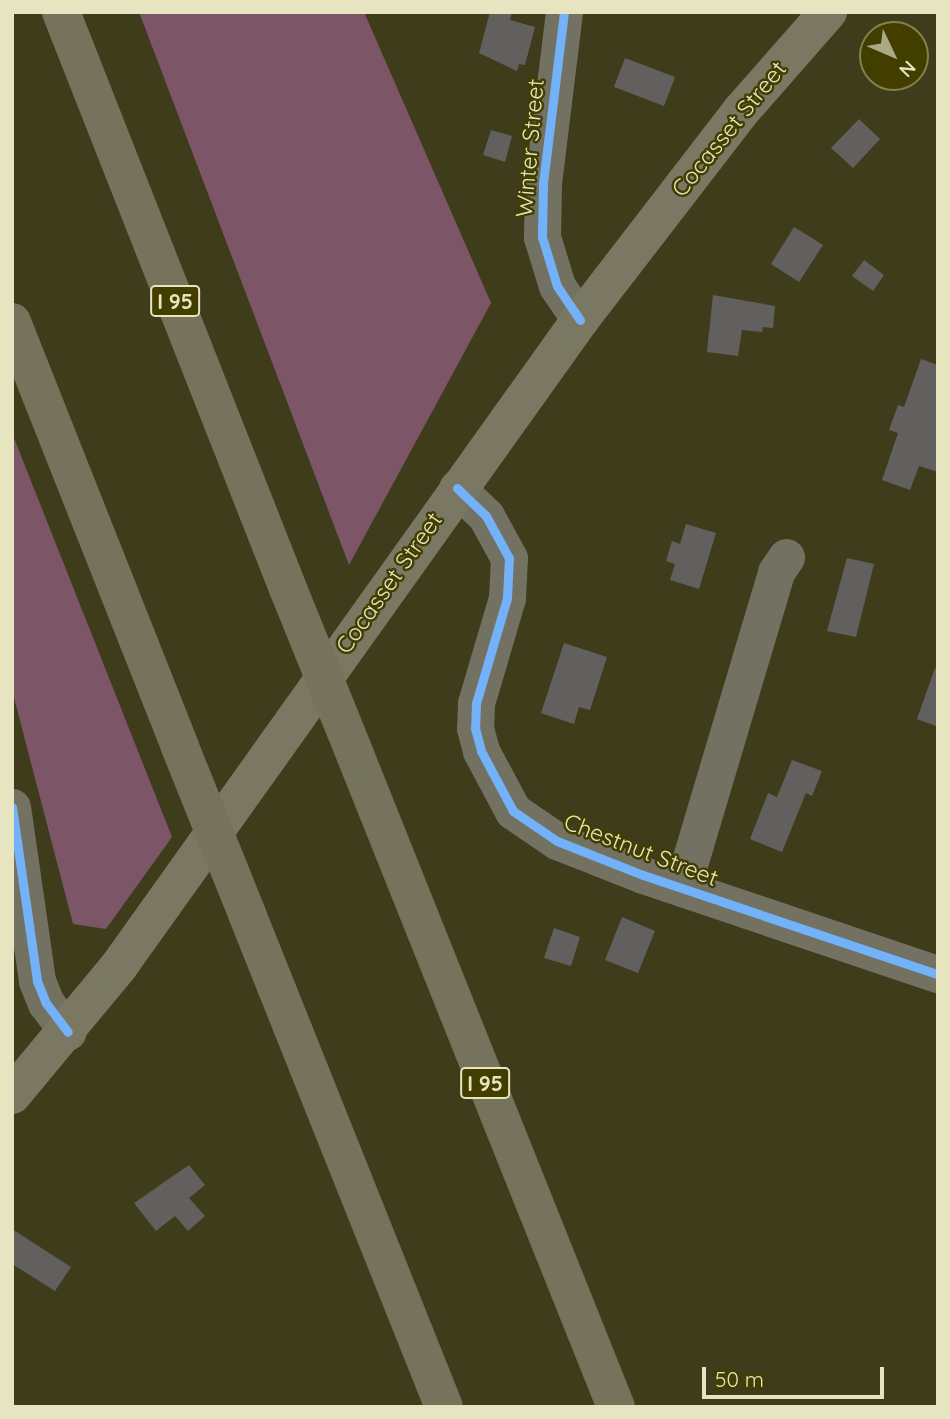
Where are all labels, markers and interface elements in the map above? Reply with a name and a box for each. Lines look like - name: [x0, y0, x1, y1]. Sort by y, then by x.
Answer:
- north arrow: [859, 21, 929, 91]
- street label: Cocasset Street: [666, 56, 792, 202]
- text: N: [894, 56, 921, 83]
- street label: Winter Street: [510, 78, 550, 218]
- road number: I 95: [149, 284, 201, 318]
- street label: Cocasset Street: [330, 507, 448, 659]
- street label: Chestnut Street: [560, 808, 722, 892]
- road number: I 95: [459, 1066, 511, 1100]
- scale bar: [705, 1352, 887, 1396]
- text: 50 m: [715, 1366, 764, 1392]

